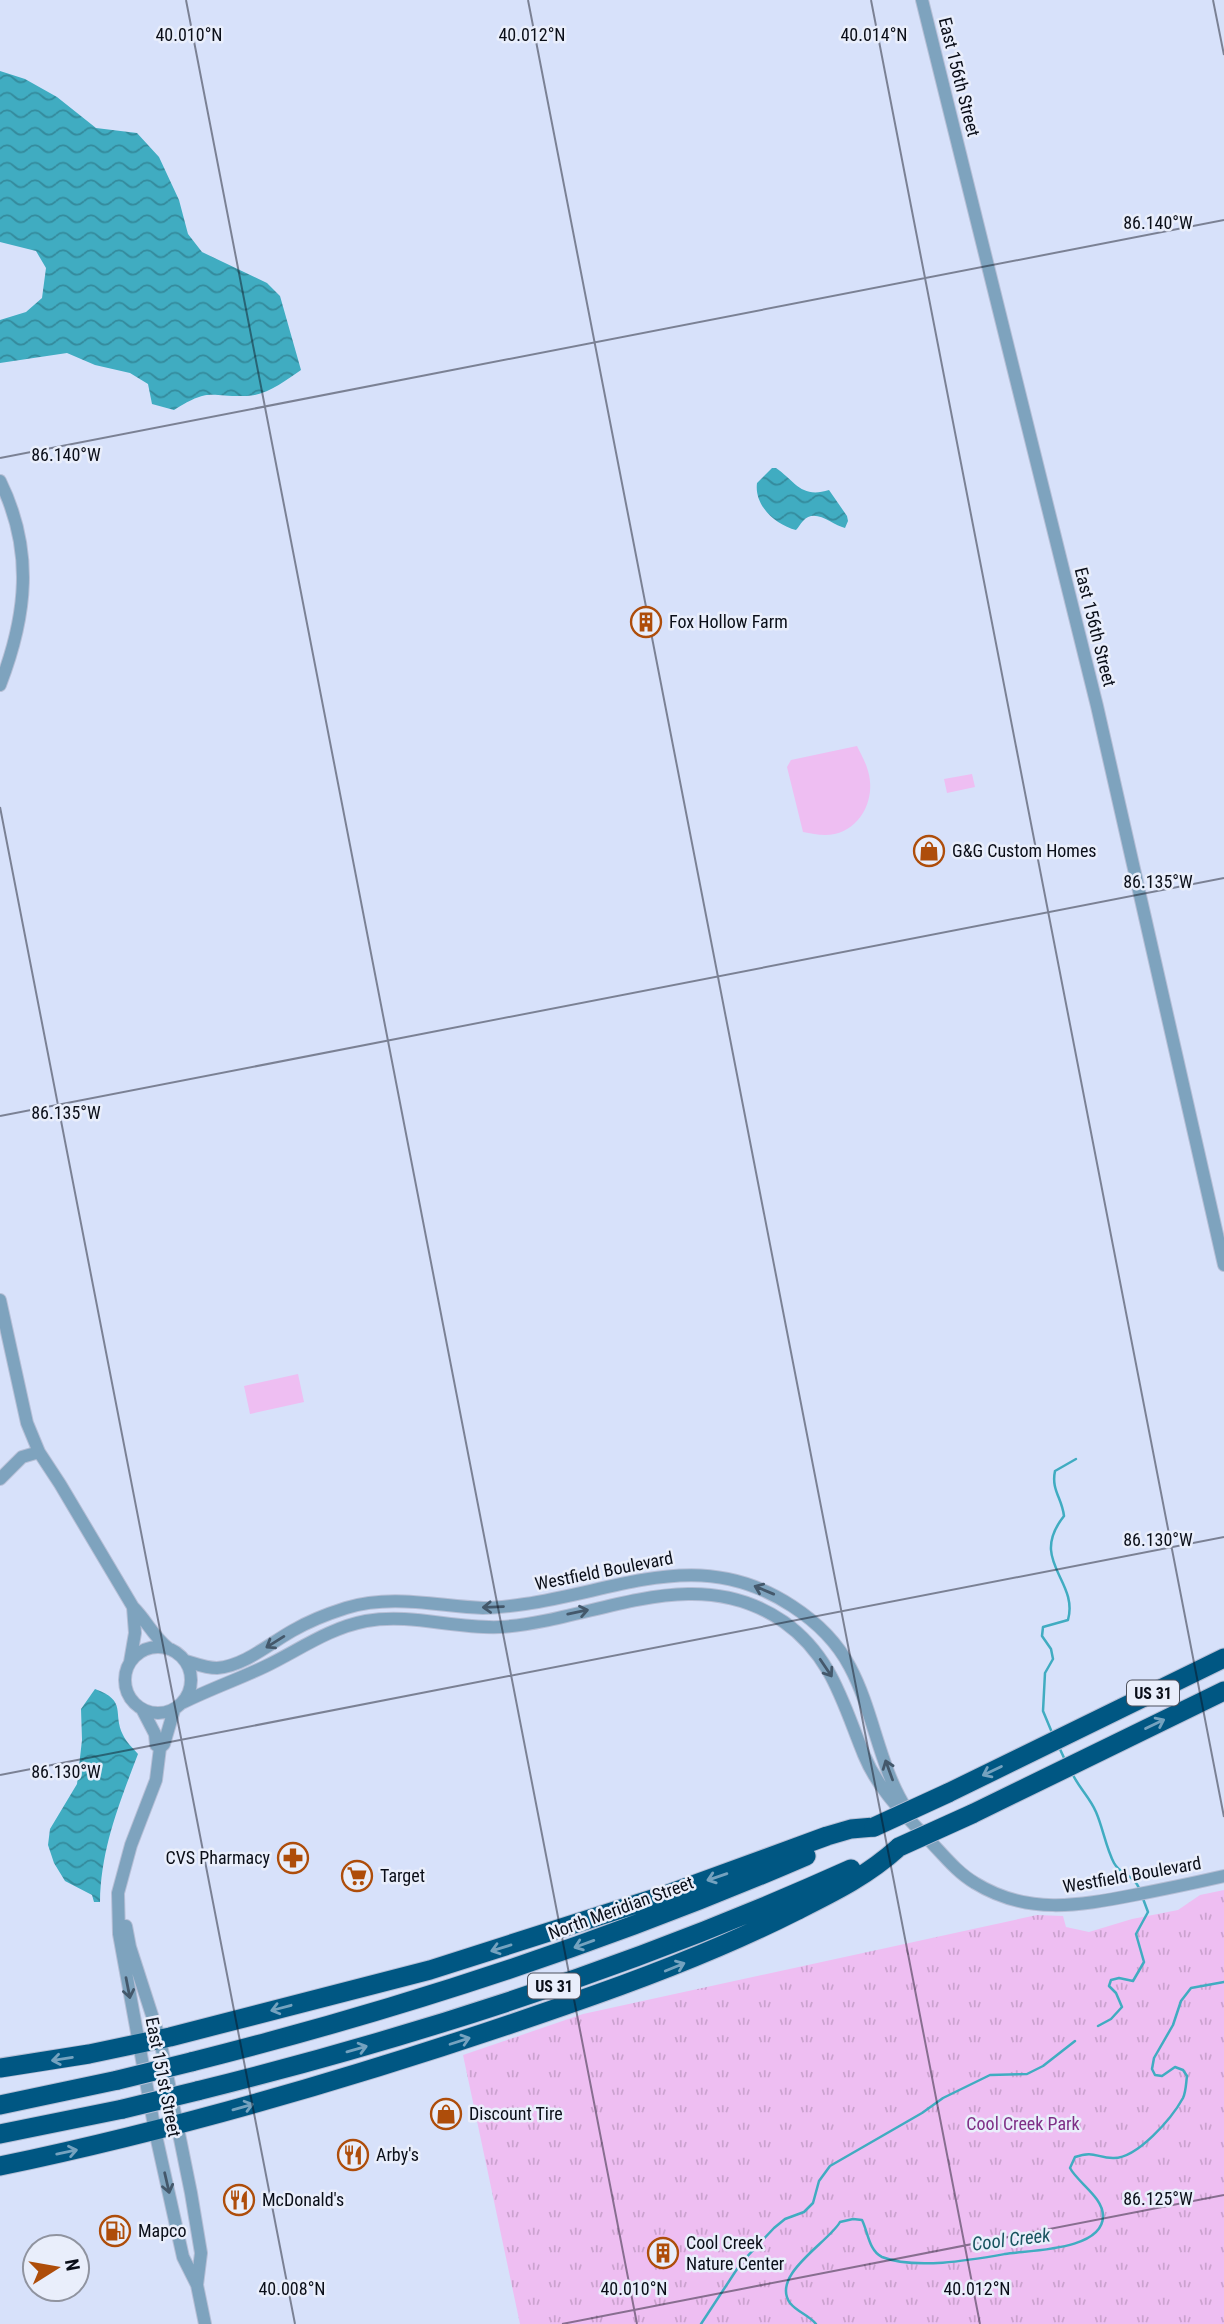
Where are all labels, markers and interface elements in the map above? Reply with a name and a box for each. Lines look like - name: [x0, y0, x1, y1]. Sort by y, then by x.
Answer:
- street label: East 156th Street: [935, 15, 984, 139]
- text: 40.010°N: [155, 24, 223, 45]
- text: 40.012°N: [498, 24, 566, 45]
- text: 40.014°N: [840, 24, 908, 45]
- text: 86.140°W: [1123, 212, 1193, 233]
- text: 86.140°W: [31, 444, 101, 465]
- street label: East 156th Street: [1071, 565, 1120, 689]
- building icon: Fox Hollow Farm: [629, 605, 663, 639]
- place label: Fox Hollow Farm: [669, 611, 788, 632]
- shop icon: G&G Custom Homes: [912, 834, 946, 868]
- place label: G&G Custom Homes: [952, 840, 1097, 861]
- text: 86.135°W: [1123, 871, 1193, 892]
- text: 86.135°W: [31, 1102, 101, 1123]
- text: 86.130°W: [1123, 1529, 1193, 1550]
- street label: Westfield Boulevard: [533, 1547, 675, 1594]
- one-way arrow: [754, 1583, 776, 1596]
- one-way arrow: [482, 1600, 505, 1614]
- one-way arrow: [566, 1605, 589, 1619]
- one-way arrow: [266, 1634, 285, 1649]
- one-way arrow: [819, 1658, 834, 1677]
- road number: US 31: [1127, 1680, 1179, 1706]
- one-way arrow: [1144, 1717, 1165, 1731]
- one-way arrow: [882, 1760, 894, 1782]
- text: 86.130°W: [31, 1761, 101, 1782]
- one-way arrow: [982, 1765, 1003, 1779]
- pharmacy icon: CVS Pharmacy: [276, 1841, 310, 1875]
- place label: CVS Pharmacy: [165, 1847, 270, 1868]
- street label: Westfield Boulevard: [1061, 1852, 1203, 1897]
- supermarket icon: Target: [340, 1859, 374, 1893]
- place label: Target: [380, 1865, 425, 1886]
- street label: North Meridian Street: [546, 1872, 696, 1943]
- one-way arrow: [706, 1872, 728, 1884]
- one-way arrow: [574, 1939, 596, 1952]
- one-way arrow: [490, 1943, 512, 1956]
- one-way arrow: [664, 1959, 686, 1972]
- road number: US 31: [528, 1974, 580, 1998]
- one-way arrow: [121, 1976, 135, 1999]
- one-way arrow: [270, 2002, 293, 2015]
- street label: East 151st Street: [142, 2015, 185, 2139]
- one-way arrow: [449, 2034, 471, 2046]
- one-way arrow: [346, 2041, 368, 2054]
- one-way arrow: [51, 2053, 74, 2066]
- shop icon: Discount Tire: [429, 2097, 463, 2131]
- one-way arrow: [231, 2100, 253, 2113]
- place label: Discount Tire: [469, 2103, 563, 2124]
- park label: Cool Creek Park: [966, 2113, 1080, 2134]
- restaurant icon: Arby's: [336, 2138, 370, 2172]
- one-way arrow: [55, 2144, 78, 2158]
- place label: Arby's: [376, 2144, 419, 2165]
- one-way arrow: [161, 2171, 174, 2194]
- restaurant icon: McDonald's: [222, 2183, 256, 2217]
- text: 86.125°W: [1123, 2188, 1193, 2209]
- place label: McDonald's: [262, 2189, 344, 2210]
- fuel station icon: Mapco: [98, 2214, 132, 2248]
- place label: Mapco: [138, 2220, 186, 2241]
- water label: Cool Creek: [970, 2223, 1052, 2256]
- place label: Cool Creek Nature Center: [686, 2232, 785, 2274]
- north arrow: [21, 2233, 91, 2303]
- building icon: Cool Creek Nature Center: [646, 2236, 680, 2270]
- text: N: [60, 2257, 85, 2273]
- text: 40.008°N: [258, 2278, 326, 2299]
- text: 40.010°N: [600, 2278, 668, 2299]
- text: 40.012°N: [943, 2278, 1011, 2299]

